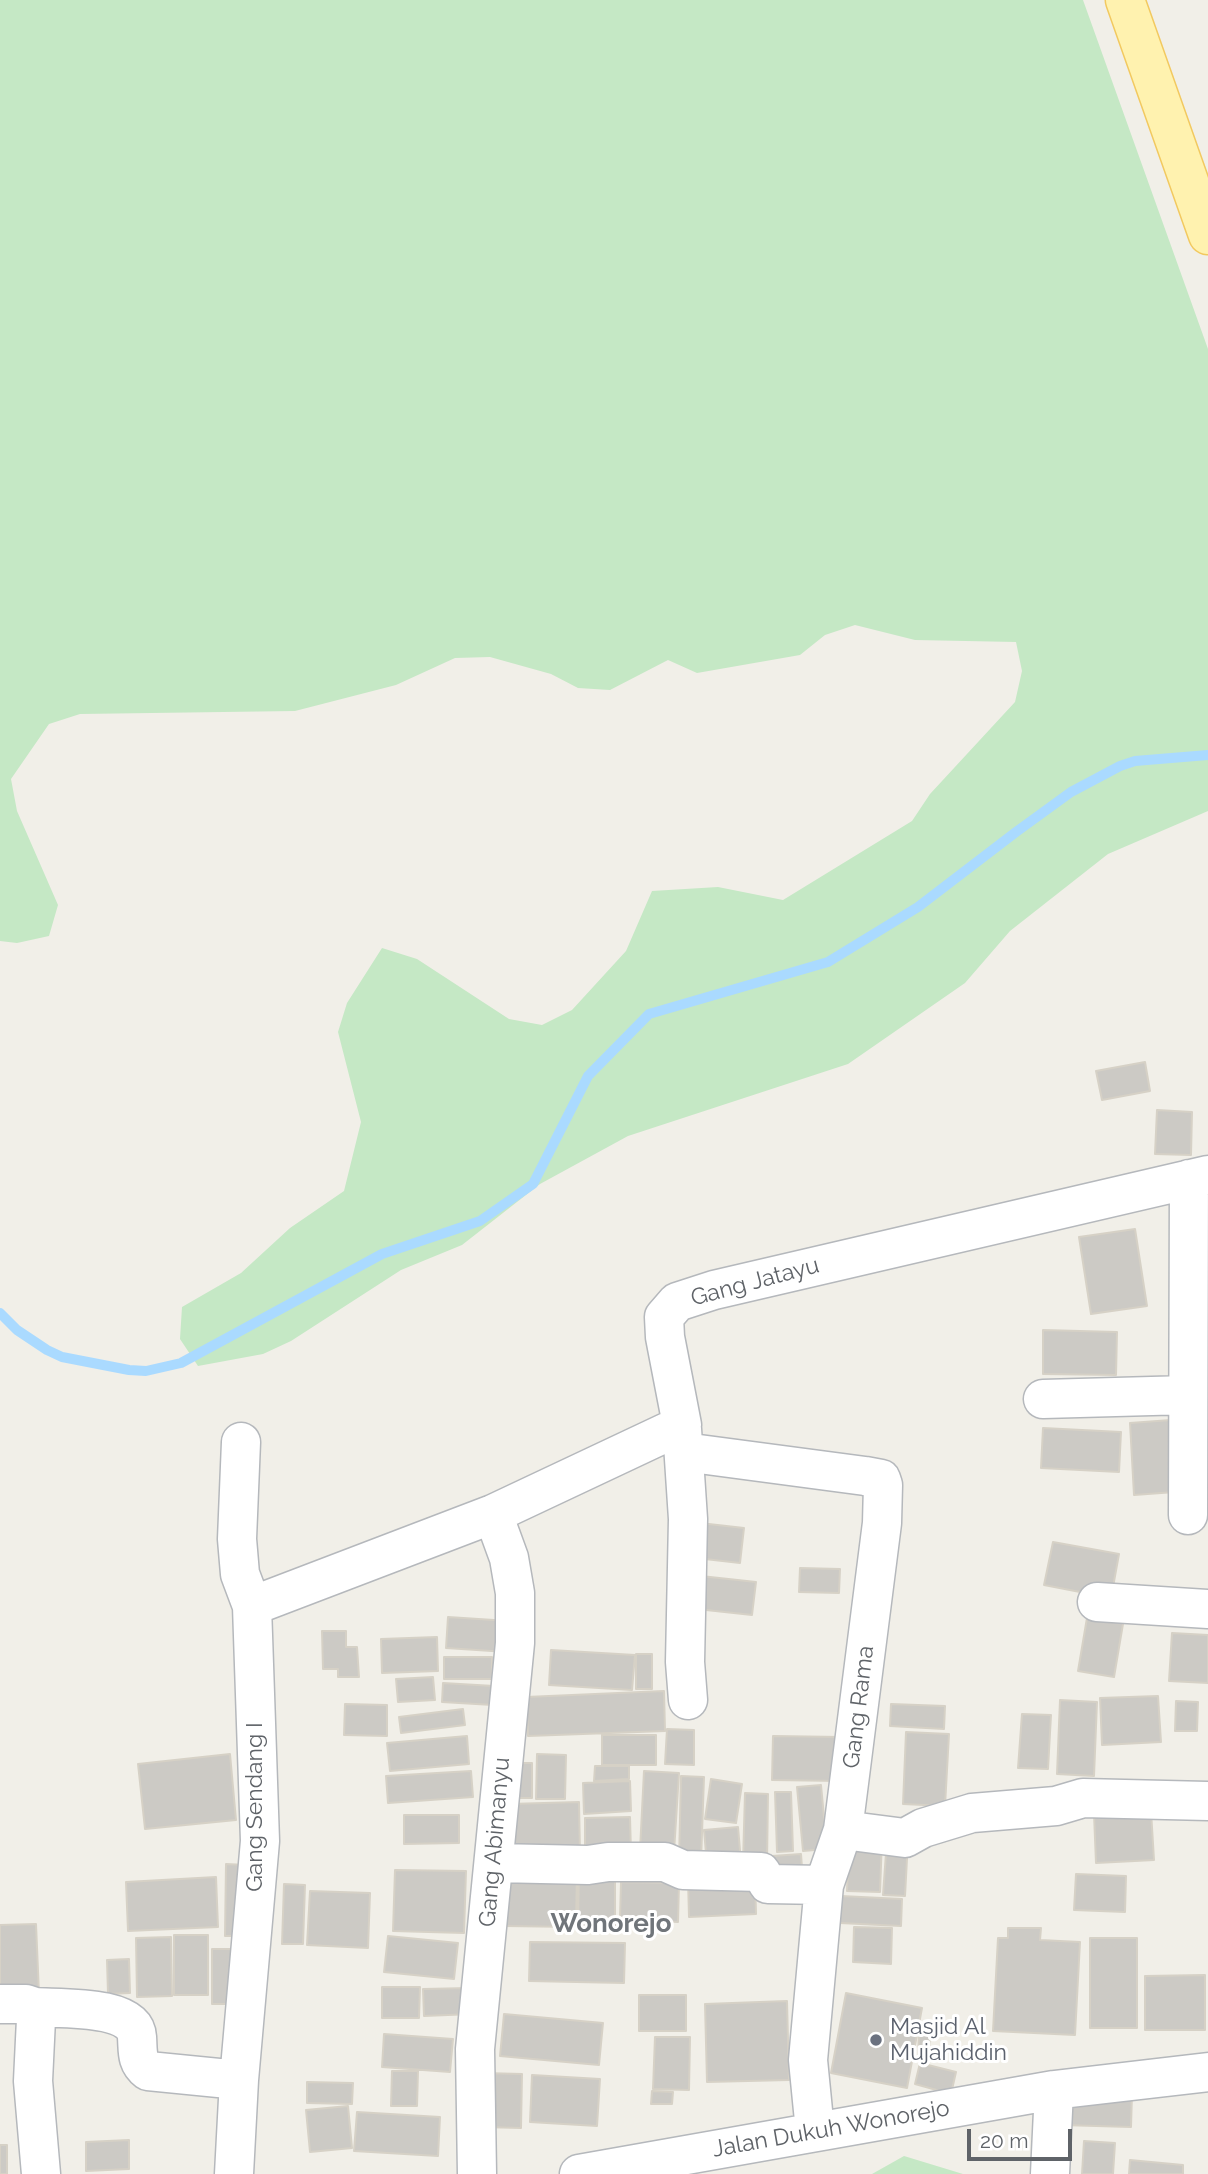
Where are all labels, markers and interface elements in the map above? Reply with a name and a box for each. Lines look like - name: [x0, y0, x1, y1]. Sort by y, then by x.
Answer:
- street label: Gang Jatayu: [688, 1252, 822, 1312]
- street label: Gang Rama: [838, 1644, 880, 1770]
- street label: Gang Sendang I: [241, 1722, 269, 1892]
- street label: Gang Abimanyu: [474, 1756, 516, 1928]
- district label: Wonorejo: [551, 1908, 671, 1940]
- place label: Masjid Al Mujahiddin: [890, 2013, 1007, 2067]
- marker: Masjid Al Mujahiddin: [868, 2032, 884, 2048]
- street label: Jalan Dukuh Wonorejo: [710, 2095, 952, 2163]
- scale bar: [970, 2114, 1075, 2158]
- text: 20 m: [980, 2128, 1028, 2153]

